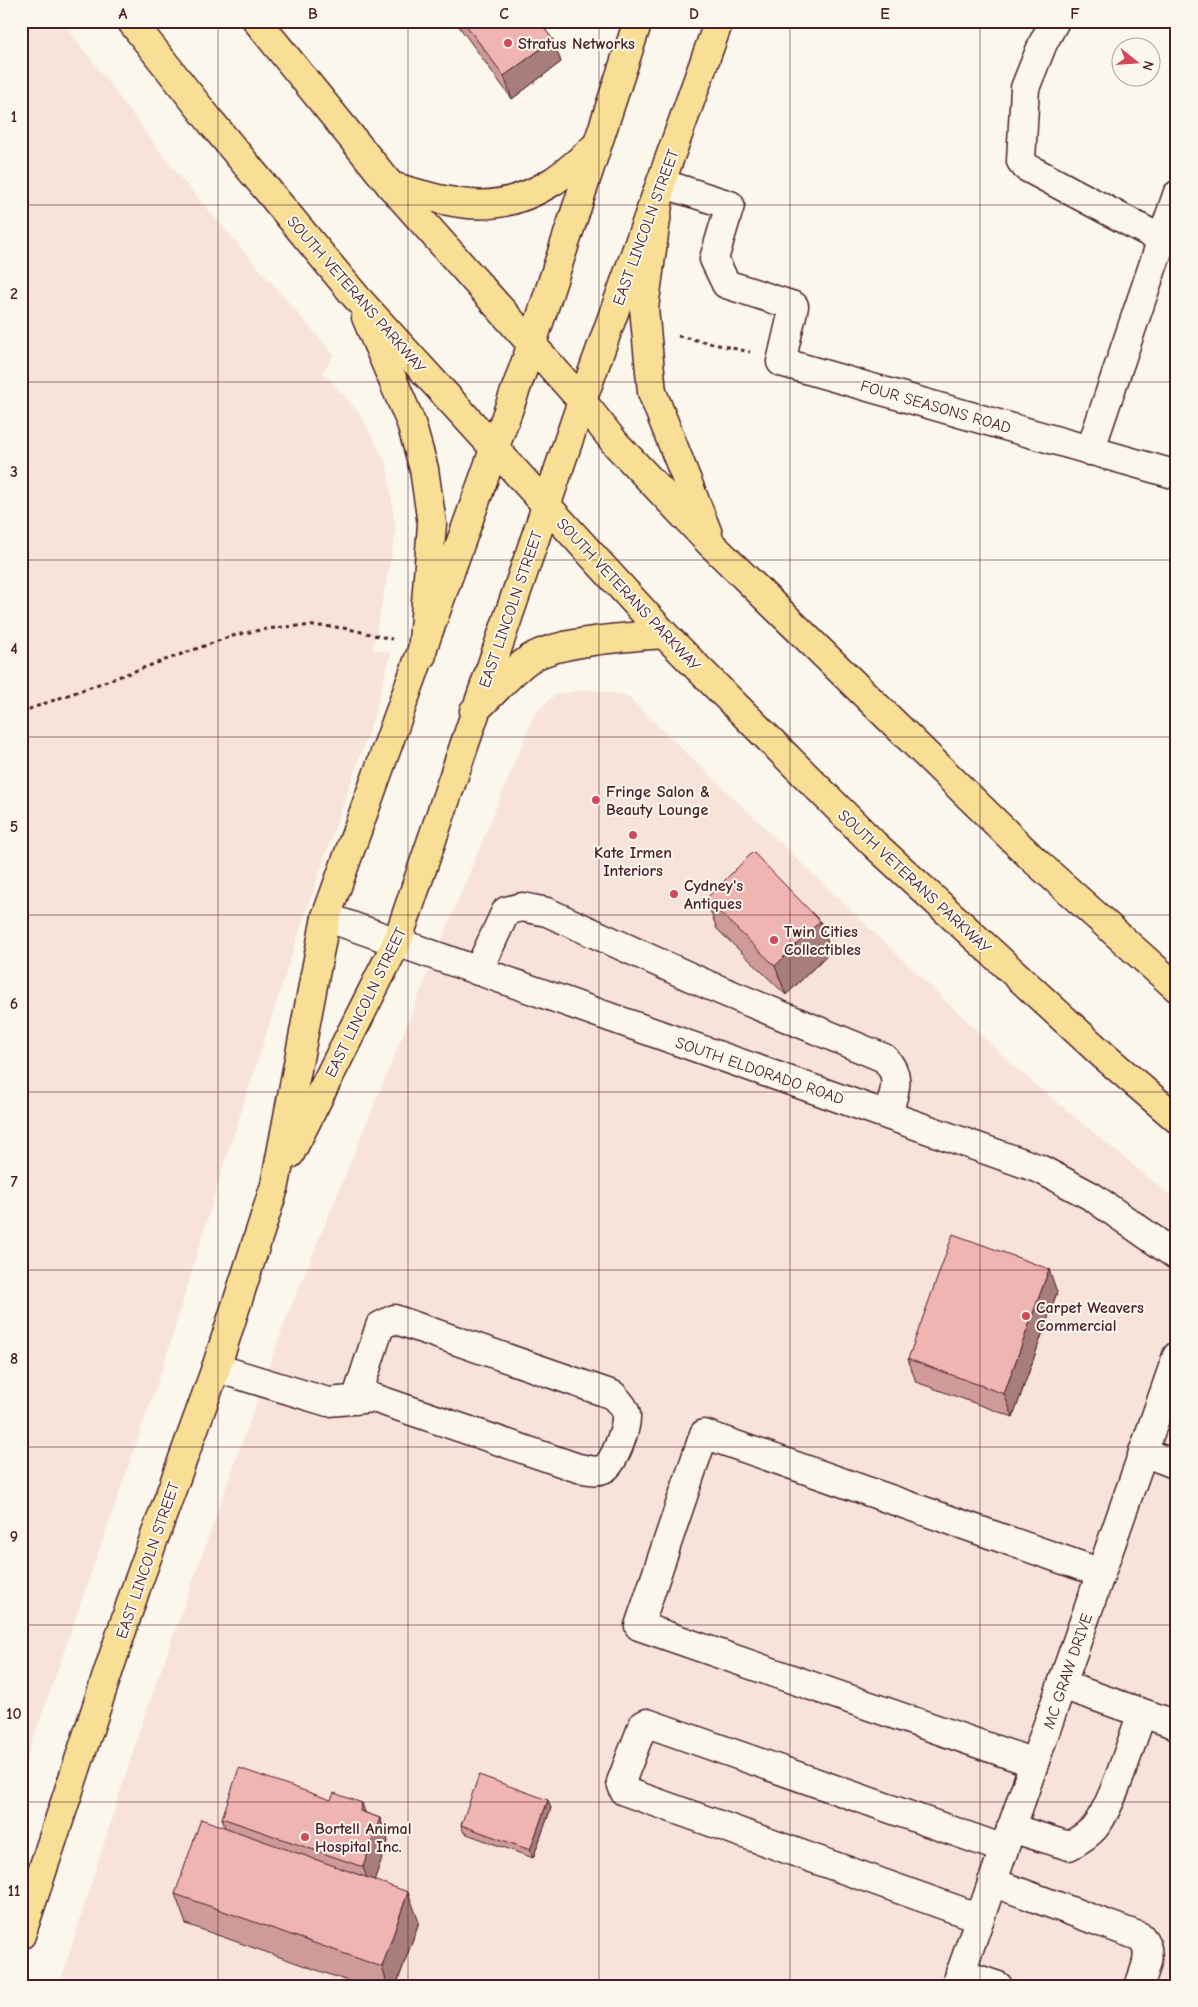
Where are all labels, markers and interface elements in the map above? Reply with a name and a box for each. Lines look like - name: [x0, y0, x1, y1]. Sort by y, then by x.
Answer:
- text: A: [119, 5, 128, 23]
- text: B: [308, 5, 318, 23]
- text: C: [499, 5, 509, 23]
- text: D: [689, 5, 699, 23]
- text: E: [880, 5, 890, 23]
- text: F: [1070, 5, 1080, 23]
- place label: Stratus Networks: [518, 35, 635, 53]
- marker: Stratus Networks: [502, 37, 514, 49]
- north arrow: [1110, 38, 1160, 88]
- text: N: [1138, 59, 1157, 73]
- text: 1: [11, 108, 17, 126]
- street label: EAST LINCOLN STREET: [609, 146, 683, 308]
- street label: SOUTH VETERANS PARKWAY: [283, 212, 430, 377]
- text: 2: [10, 285, 18, 303]
- street label: FOUR SEASONS ROAD: [858, 377, 1013, 437]
- text: 3: [10, 463, 18, 481]
- street label: SOUTH VETERANS PARKWAY: [553, 515, 704, 675]
- street label: EAST LINCOLN STREET: [476, 528, 546, 690]
- text: 4: [10, 640, 18, 658]
- place label: Fringe Salon & Beauty Lounge: [606, 783, 710, 819]
- marker: Fringe Salon & Beauty Lounge: [590, 794, 602, 806]
- street label: SOUTH VETERANS PARKWAY: [834, 806, 995, 958]
- text: 5: [10, 818, 18, 836]
- marker: Kate Irmen Interiors: [627, 829, 639, 841]
- place label: Kate Irmen Interiors: [594, 844, 672, 880]
- place label: Cydney's Antiques: [684, 877, 743, 913]
- marker: Cydney's Antiques: [668, 888, 680, 900]
- place label: Twin Cities Collectibles: [784, 923, 861, 959]
- street label: EAST LINCOLN STREET: [322, 924, 410, 1080]
- marker: Twin Cities Collectibles: [768, 934, 780, 946]
- text: 6: [10, 995, 18, 1013]
- street label: SOUTH ELDORADO ROAD: [673, 1034, 846, 1108]
- text: 7: [10, 1173, 18, 1191]
- place label: Carpet Weavers Commercial: [1036, 1299, 1144, 1335]
- marker: Carpet Weavers Commercial: [1020, 1310, 1032, 1322]
- text: 8: [10, 1350, 18, 1368]
- street label: EAST LINCOLN STREET: [113, 1479, 183, 1641]
- text: 9: [10, 1528, 18, 1546]
- street label: MC GRAW DRIVE: [1040, 1611, 1096, 1732]
- text: 10: [6, 1705, 22, 1723]
- place label: Bortell Animal Hospital Inc.: [315, 1820, 412, 1856]
- marker: Bortell Animal Hospital Inc.: [299, 1831, 311, 1843]
- text: 11: [8, 1882, 20, 1900]

